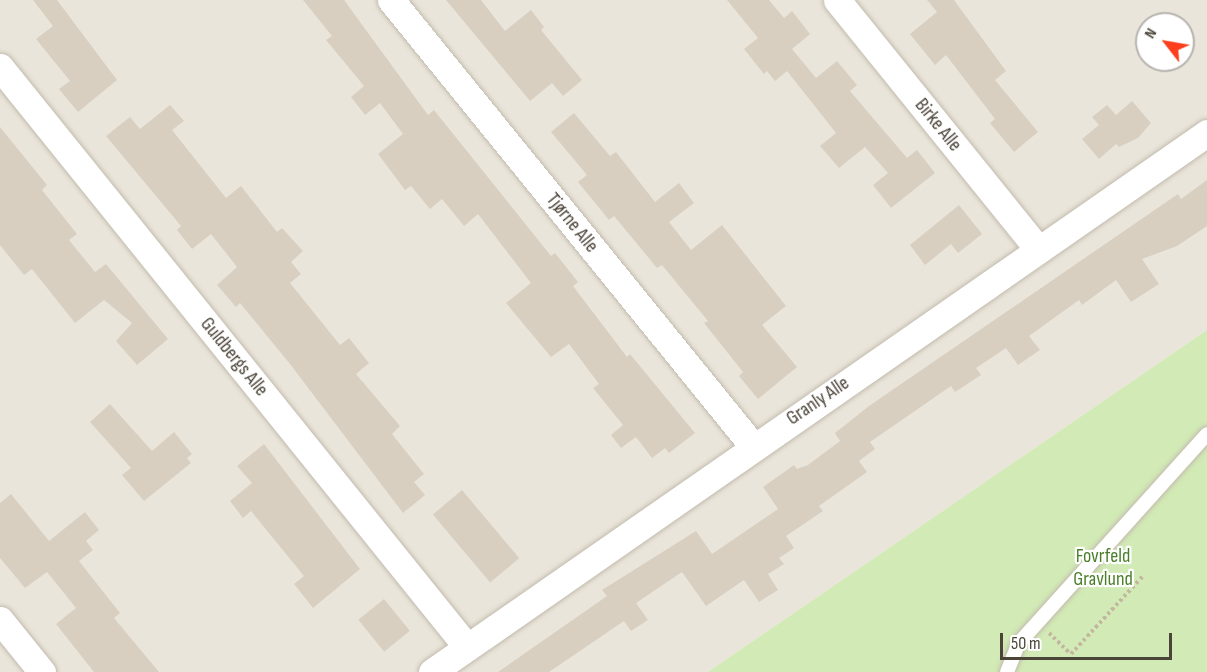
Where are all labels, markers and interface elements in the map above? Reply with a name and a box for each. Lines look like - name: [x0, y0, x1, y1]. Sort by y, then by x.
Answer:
- north arrow: [1135, 12, 1195, 72]
- text: N: [1141, 25, 1161, 42]
- street label: Birke Alle: [909, 94, 967, 156]
- street label: Tjørne Alle: [541, 188, 603, 258]
- street label: Guldbergs Alle: [195, 313, 273, 401]
- street label: Granly Alle: [782, 371, 854, 431]
- park label: Fovrfeld Gravlund: [1073, 544, 1133, 591]
- scale bar: [1003, 621, 1176, 659]
- text: 50 m: [1011, 633, 1041, 654]

